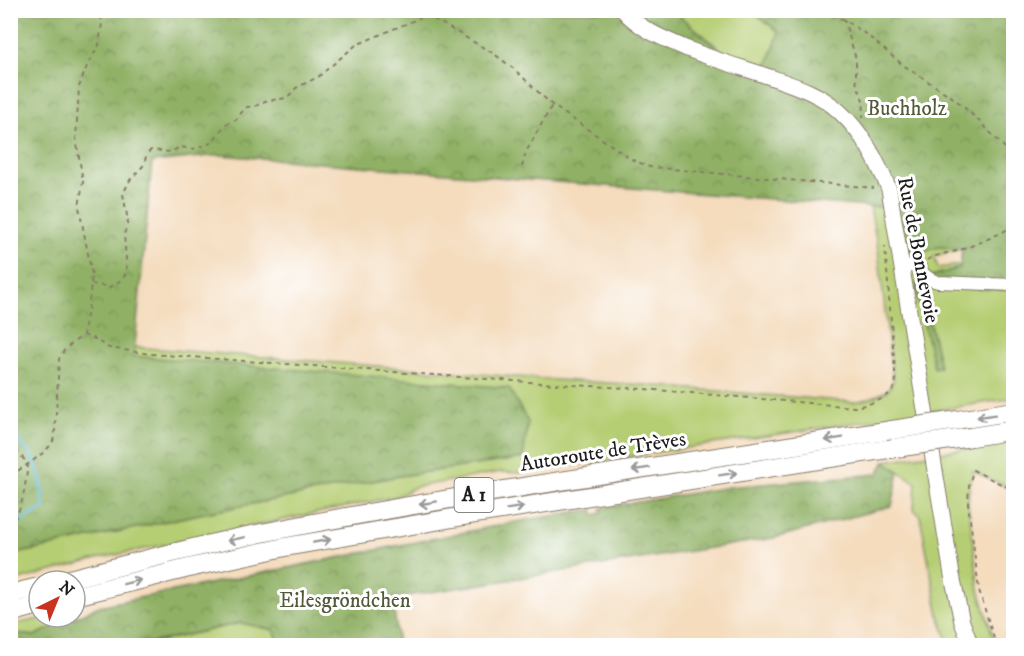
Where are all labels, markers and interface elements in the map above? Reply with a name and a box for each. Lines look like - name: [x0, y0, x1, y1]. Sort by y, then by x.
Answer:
- park label: Buchholz: [867, 96, 947, 122]
- street label: Rue de Bonnevoie: [891, 175, 945, 326]
- one-way arrow: [976, 410, 996, 421]
- street label: Autoroute de Trèves: [518, 426, 688, 478]
- one-way arrow: [824, 434, 844, 445]
- one-way arrow: [632, 464, 651, 475]
- one-way arrow: [718, 469, 737, 480]
- road number: A 1: [454, 478, 494, 512]
- one-way arrow: [418, 498, 438, 509]
- one-way arrow: [504, 502, 524, 513]
- one-way arrow: [227, 534, 246, 545]
- one-way arrow: [312, 535, 332, 546]
- north arrow: [27, 569, 87, 629]
- one-way arrow: [122, 575, 141, 587]
- text: N: [55, 577, 78, 601]
- park label: Eilesgröndchen: [279, 588, 411, 614]

